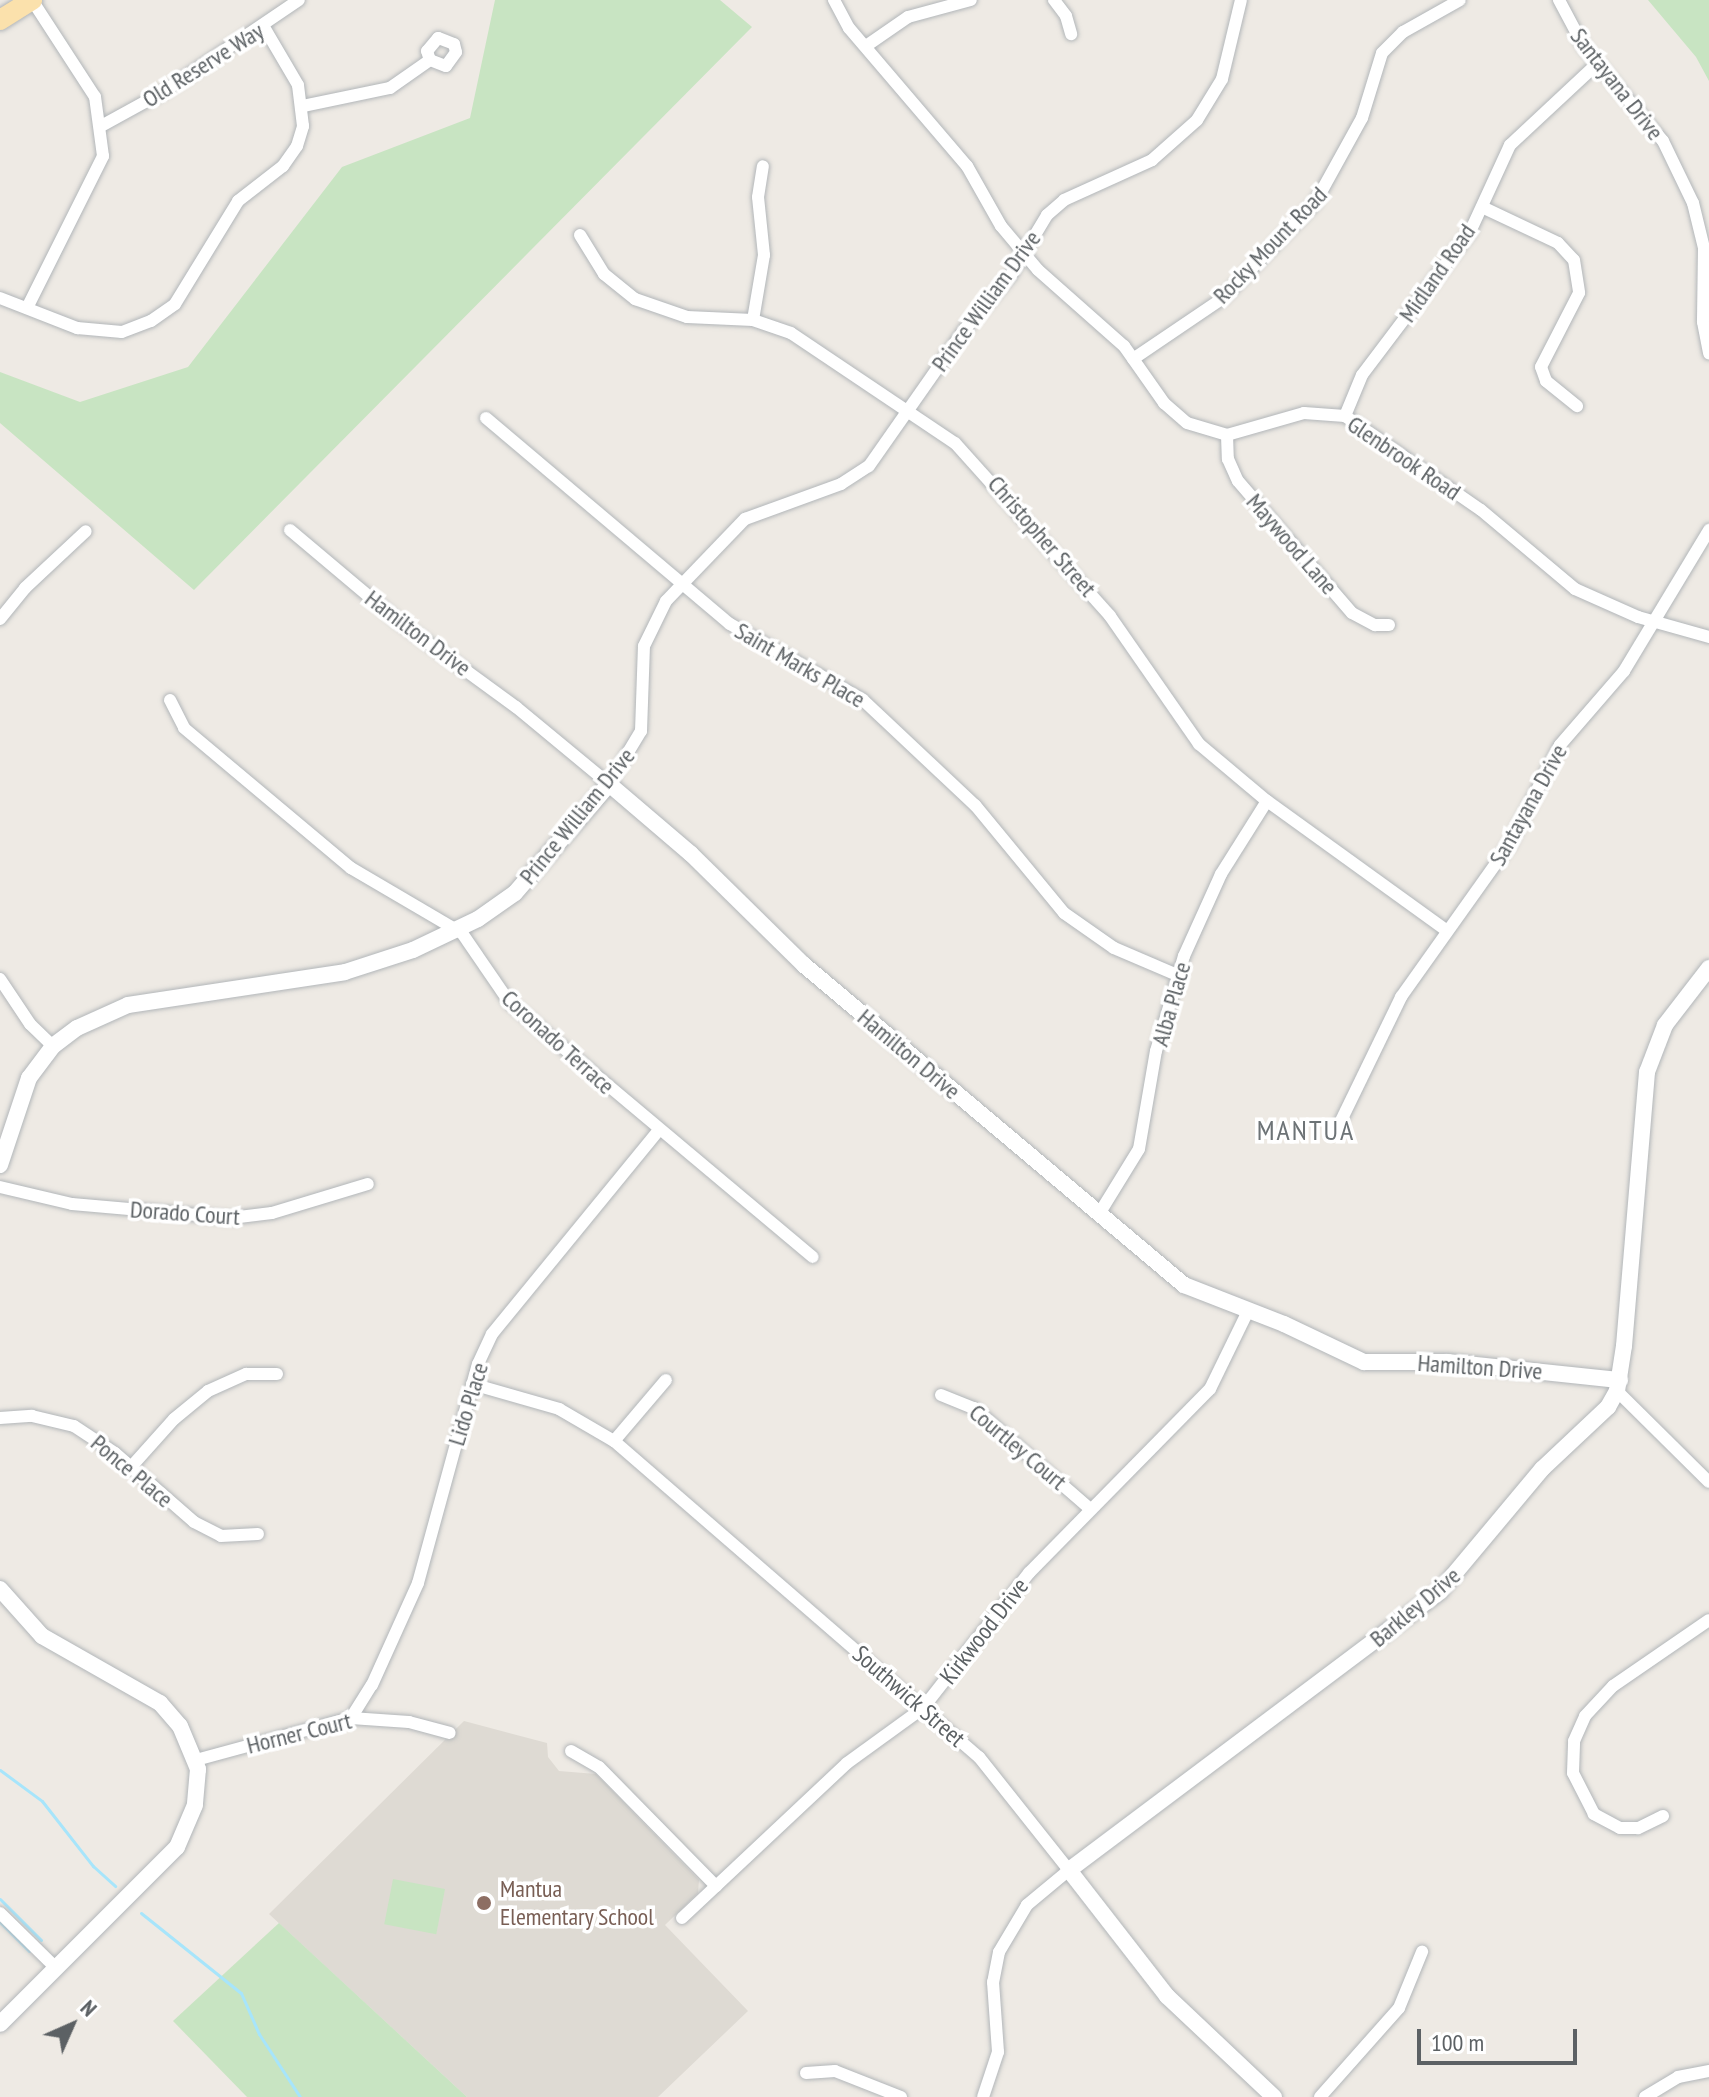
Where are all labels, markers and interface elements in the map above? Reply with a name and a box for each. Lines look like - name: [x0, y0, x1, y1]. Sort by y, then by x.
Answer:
- street label: Old Reserve Way: [137, 16, 269, 114]
- street label: Santayana Drive: [1564, 22, 1670, 146]
- street label: Rocky Mount Road: [1207, 180, 1333, 310]
- street label: Midland Road: [1393, 218, 1481, 328]
- street label: Prince William Drive: [925, 225, 1047, 377]
- street label: Glenbrook Road: [1342, 409, 1466, 507]
- street label: Christopher Street: [982, 470, 1102, 602]
- street label: Maywood Lane: [1240, 488, 1344, 600]
- street label: Hamilton Drive: [359, 584, 477, 682]
- street label: Saint Marks Place: [730, 616, 870, 714]
- street label: Santayana Drive: [1483, 739, 1573, 871]
- street label: Prince William Drive: [513, 742, 641, 890]
- street label: Alba Place: [1145, 959, 1197, 1049]
- street label: Coronado Terrace: [495, 984, 621, 1100]
- street label: Hamilton Drive: [852, 1003, 966, 1105]
- district label: MANTUA: [1257, 1113, 1355, 1147]
- street label: Dorado Court: [129, 1195, 241, 1231]
- street label: Hamilton Drive: [1417, 1348, 1543, 1386]
- street label: Lido Place: [442, 1359, 494, 1449]
- street label: Courtley Court: [963, 1398, 1073, 1496]
- street label: Ponce Place: [85, 1428, 179, 1514]
- street label: Barkley Drive: [1364, 1561, 1466, 1653]
- street label: Kirkwood Drive: [934, 1572, 1034, 1690]
- street label: Southwick Street: [847, 1639, 971, 1753]
- street label: Horner Court: [244, 1706, 354, 1760]
- place label: Mantua Elementary School: [500, 1875, 654, 1931]
- marker: Mantua Elementary School: [475, 1894, 493, 1912]
- north arrow: [32, 1985, 112, 2065]
- text: N: [75, 1994, 103, 2022]
- scale bar: [1421, 2013, 1581, 2063]
- text: 100 m: [1431, 2027, 1484, 2058]

